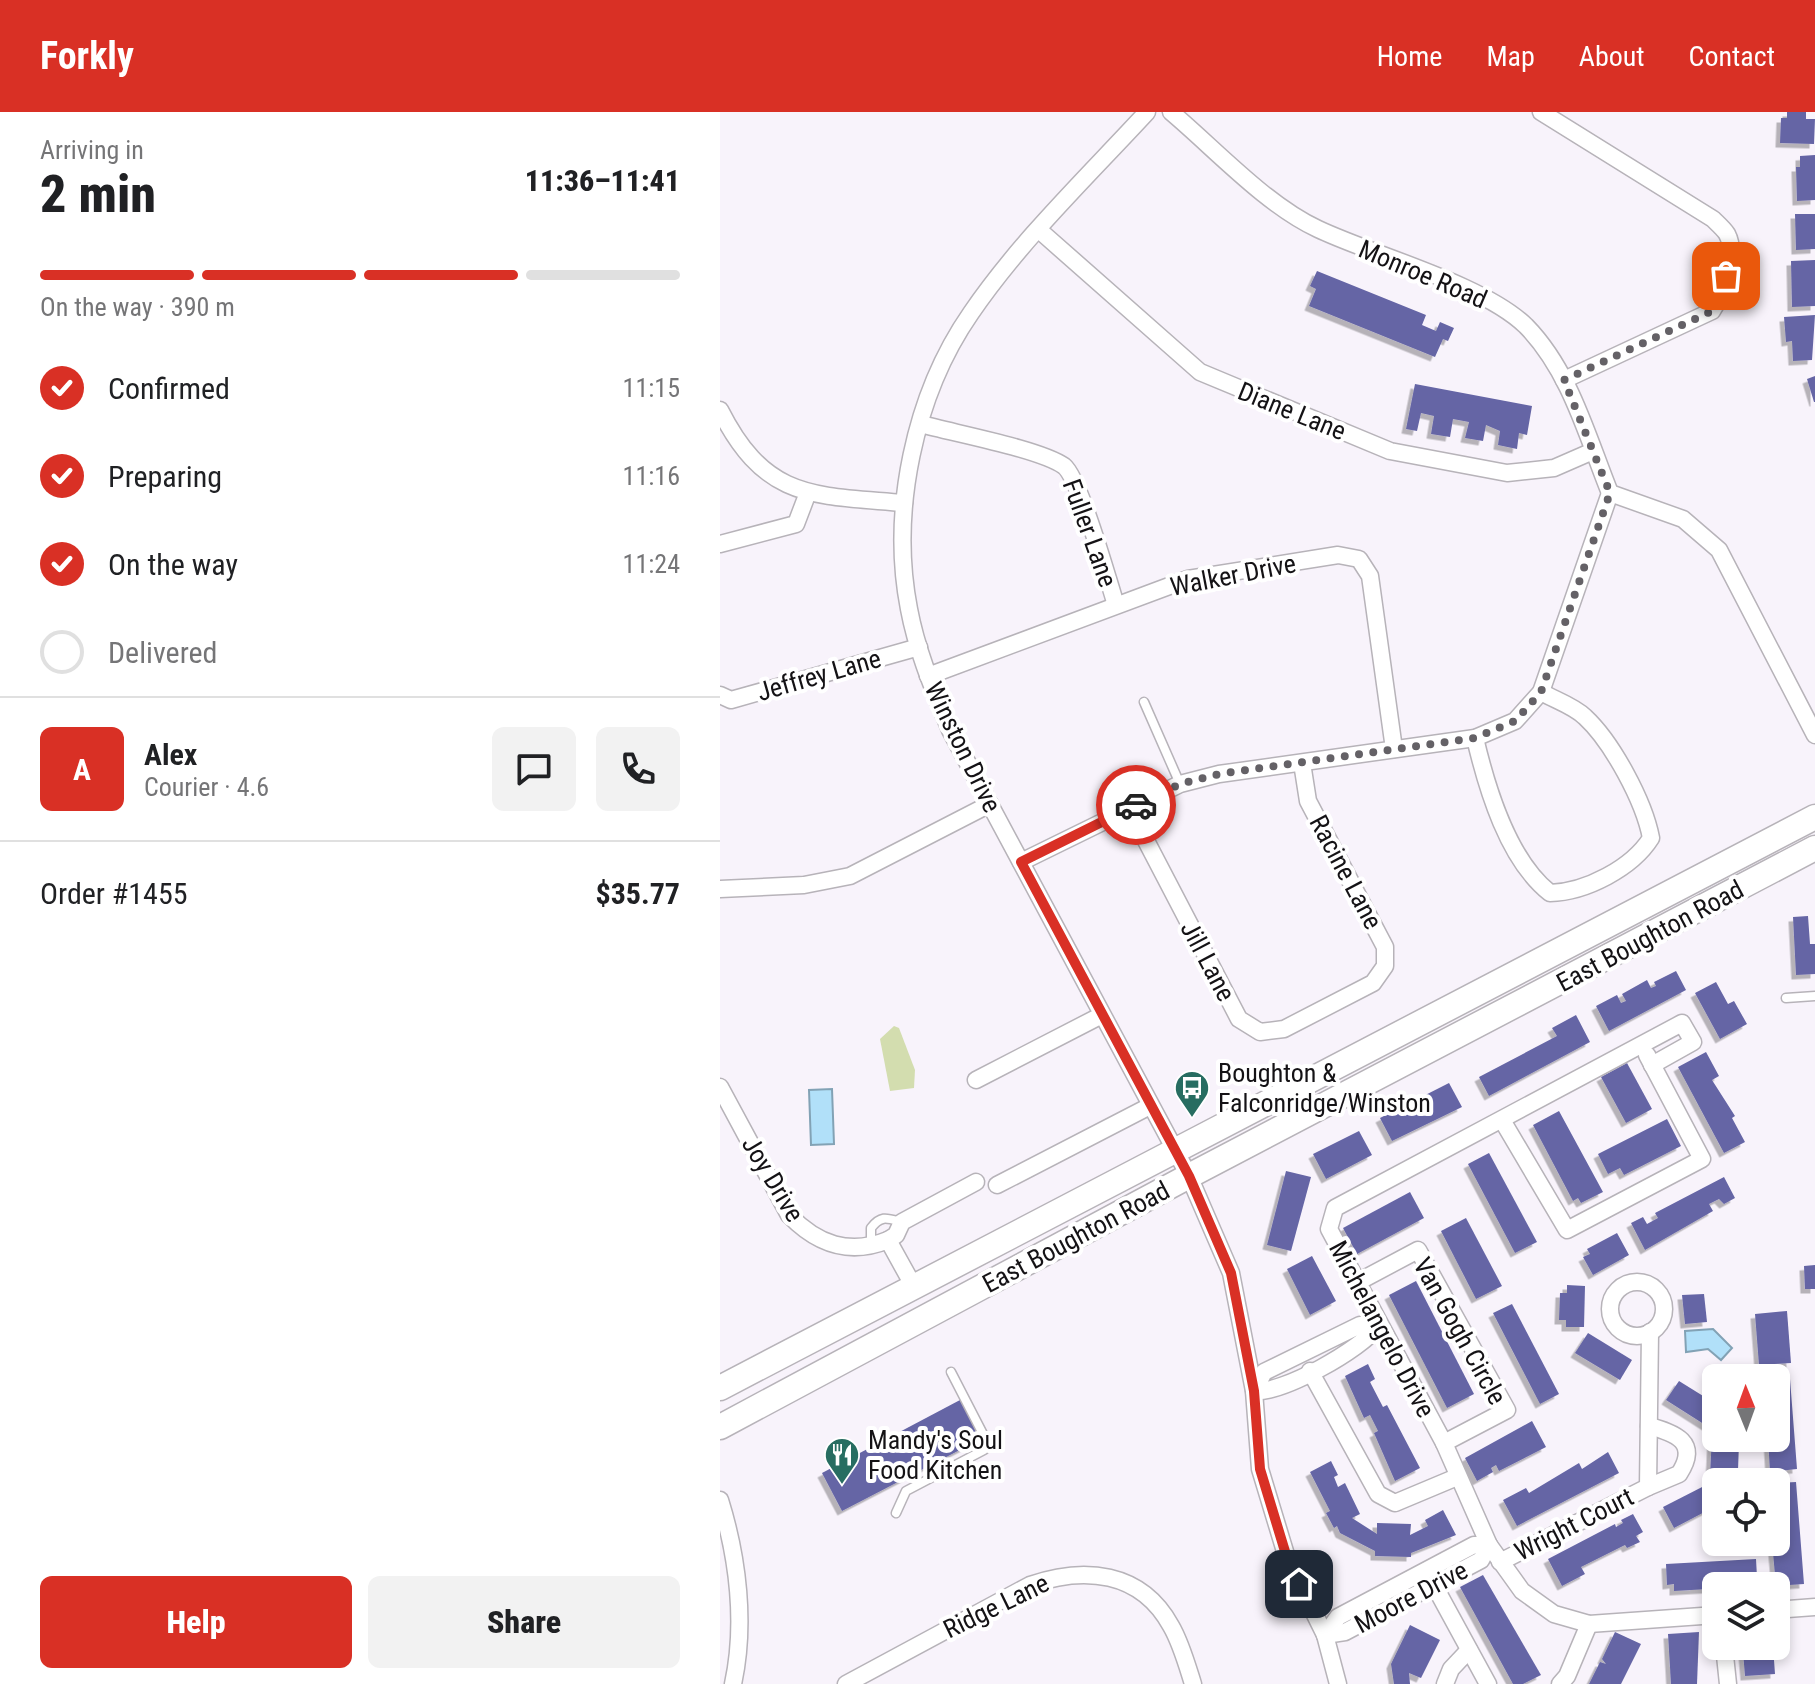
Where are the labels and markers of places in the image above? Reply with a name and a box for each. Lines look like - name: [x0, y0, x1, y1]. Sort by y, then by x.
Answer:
- pin: [1692, 242, 1760, 310]
- place label: Boughton & Falconridge/Winston: [1218, 1058, 1431, 1118]
- bus stop icon: Boughton & Falconridge/Winston: [1173, 1069, 1211, 1119]
- place label: Mandy's Soul Food Kitchen: [868, 1425, 1003, 1485]
- restaurant icon: Mandy's Soul Food Kitchen: [823, 1436, 861, 1486]
- pin: [1265, 1550, 1333, 1618]

